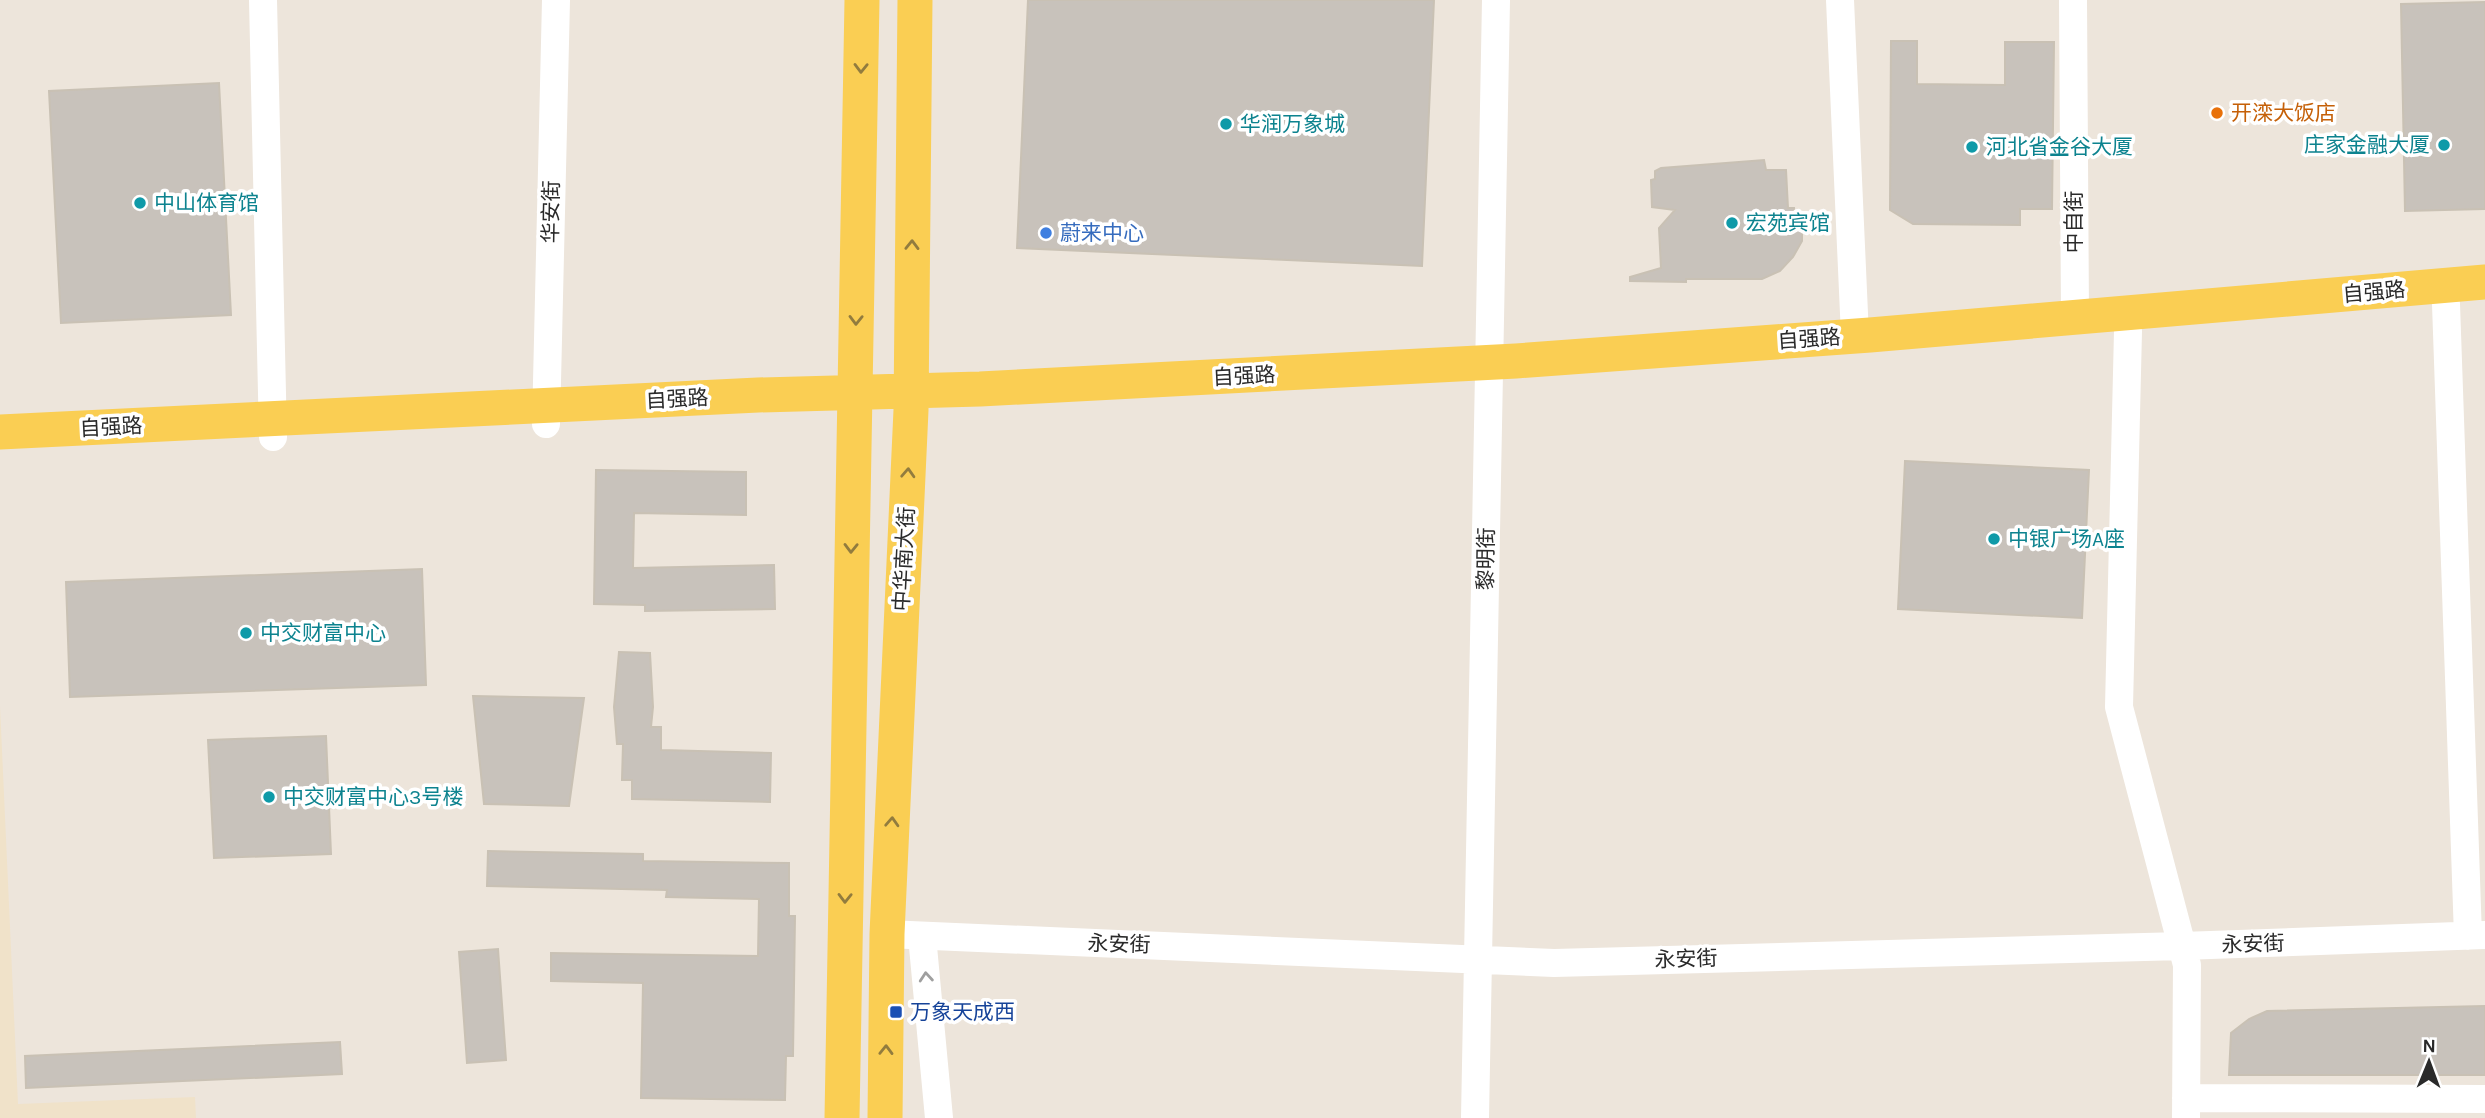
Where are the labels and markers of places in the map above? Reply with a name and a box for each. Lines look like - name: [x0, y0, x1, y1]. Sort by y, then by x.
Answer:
- place label: 开滦大饭店: [2231, 101, 2336, 125]
- marker: 开滦大饭店: [2209, 105, 2225, 121]
- place label: 华润万象城: [1240, 112, 1345, 136]
- marker: 华润万象城: [1218, 116, 1234, 132]
- place label: 庄家金融大厦: [2304, 133, 2430, 157]
- place label: 河北省金谷大厦: [1986, 135, 2133, 159]
- marker: 庄家金融大厦: [2436, 137, 2452, 153]
- marker: 河北省金谷大厦: [1964, 139, 1980, 155]
- place label: 中山体育馆: [154, 191, 259, 215]
- marker: 中山体育馆: [132, 195, 148, 211]
- place label: 宏苑宾馆: [1746, 211, 1830, 235]
- marker: 宏苑宾馆: [1724, 215, 1740, 231]
- place label: 蔚来中心: [1060, 221, 1144, 245]
- marker: 蔚来中心: [1038, 225, 1054, 241]
- place label: 中银广场A座: [2008, 527, 2125, 551]
- marker: 中银广场A座: [1986, 531, 2002, 547]
- place label: 中交财富中心: [260, 621, 386, 645]
- marker: 中交财富中心: [238, 625, 254, 641]
- place label: 中交财富中心3号楼: [283, 785, 463, 809]
- marker: 中交财富中心3号楼: [261, 789, 277, 805]
- place label: 万象天成西: [910, 1000, 1015, 1024]
- marker: 万象天成西: [888, 1004, 904, 1020]

